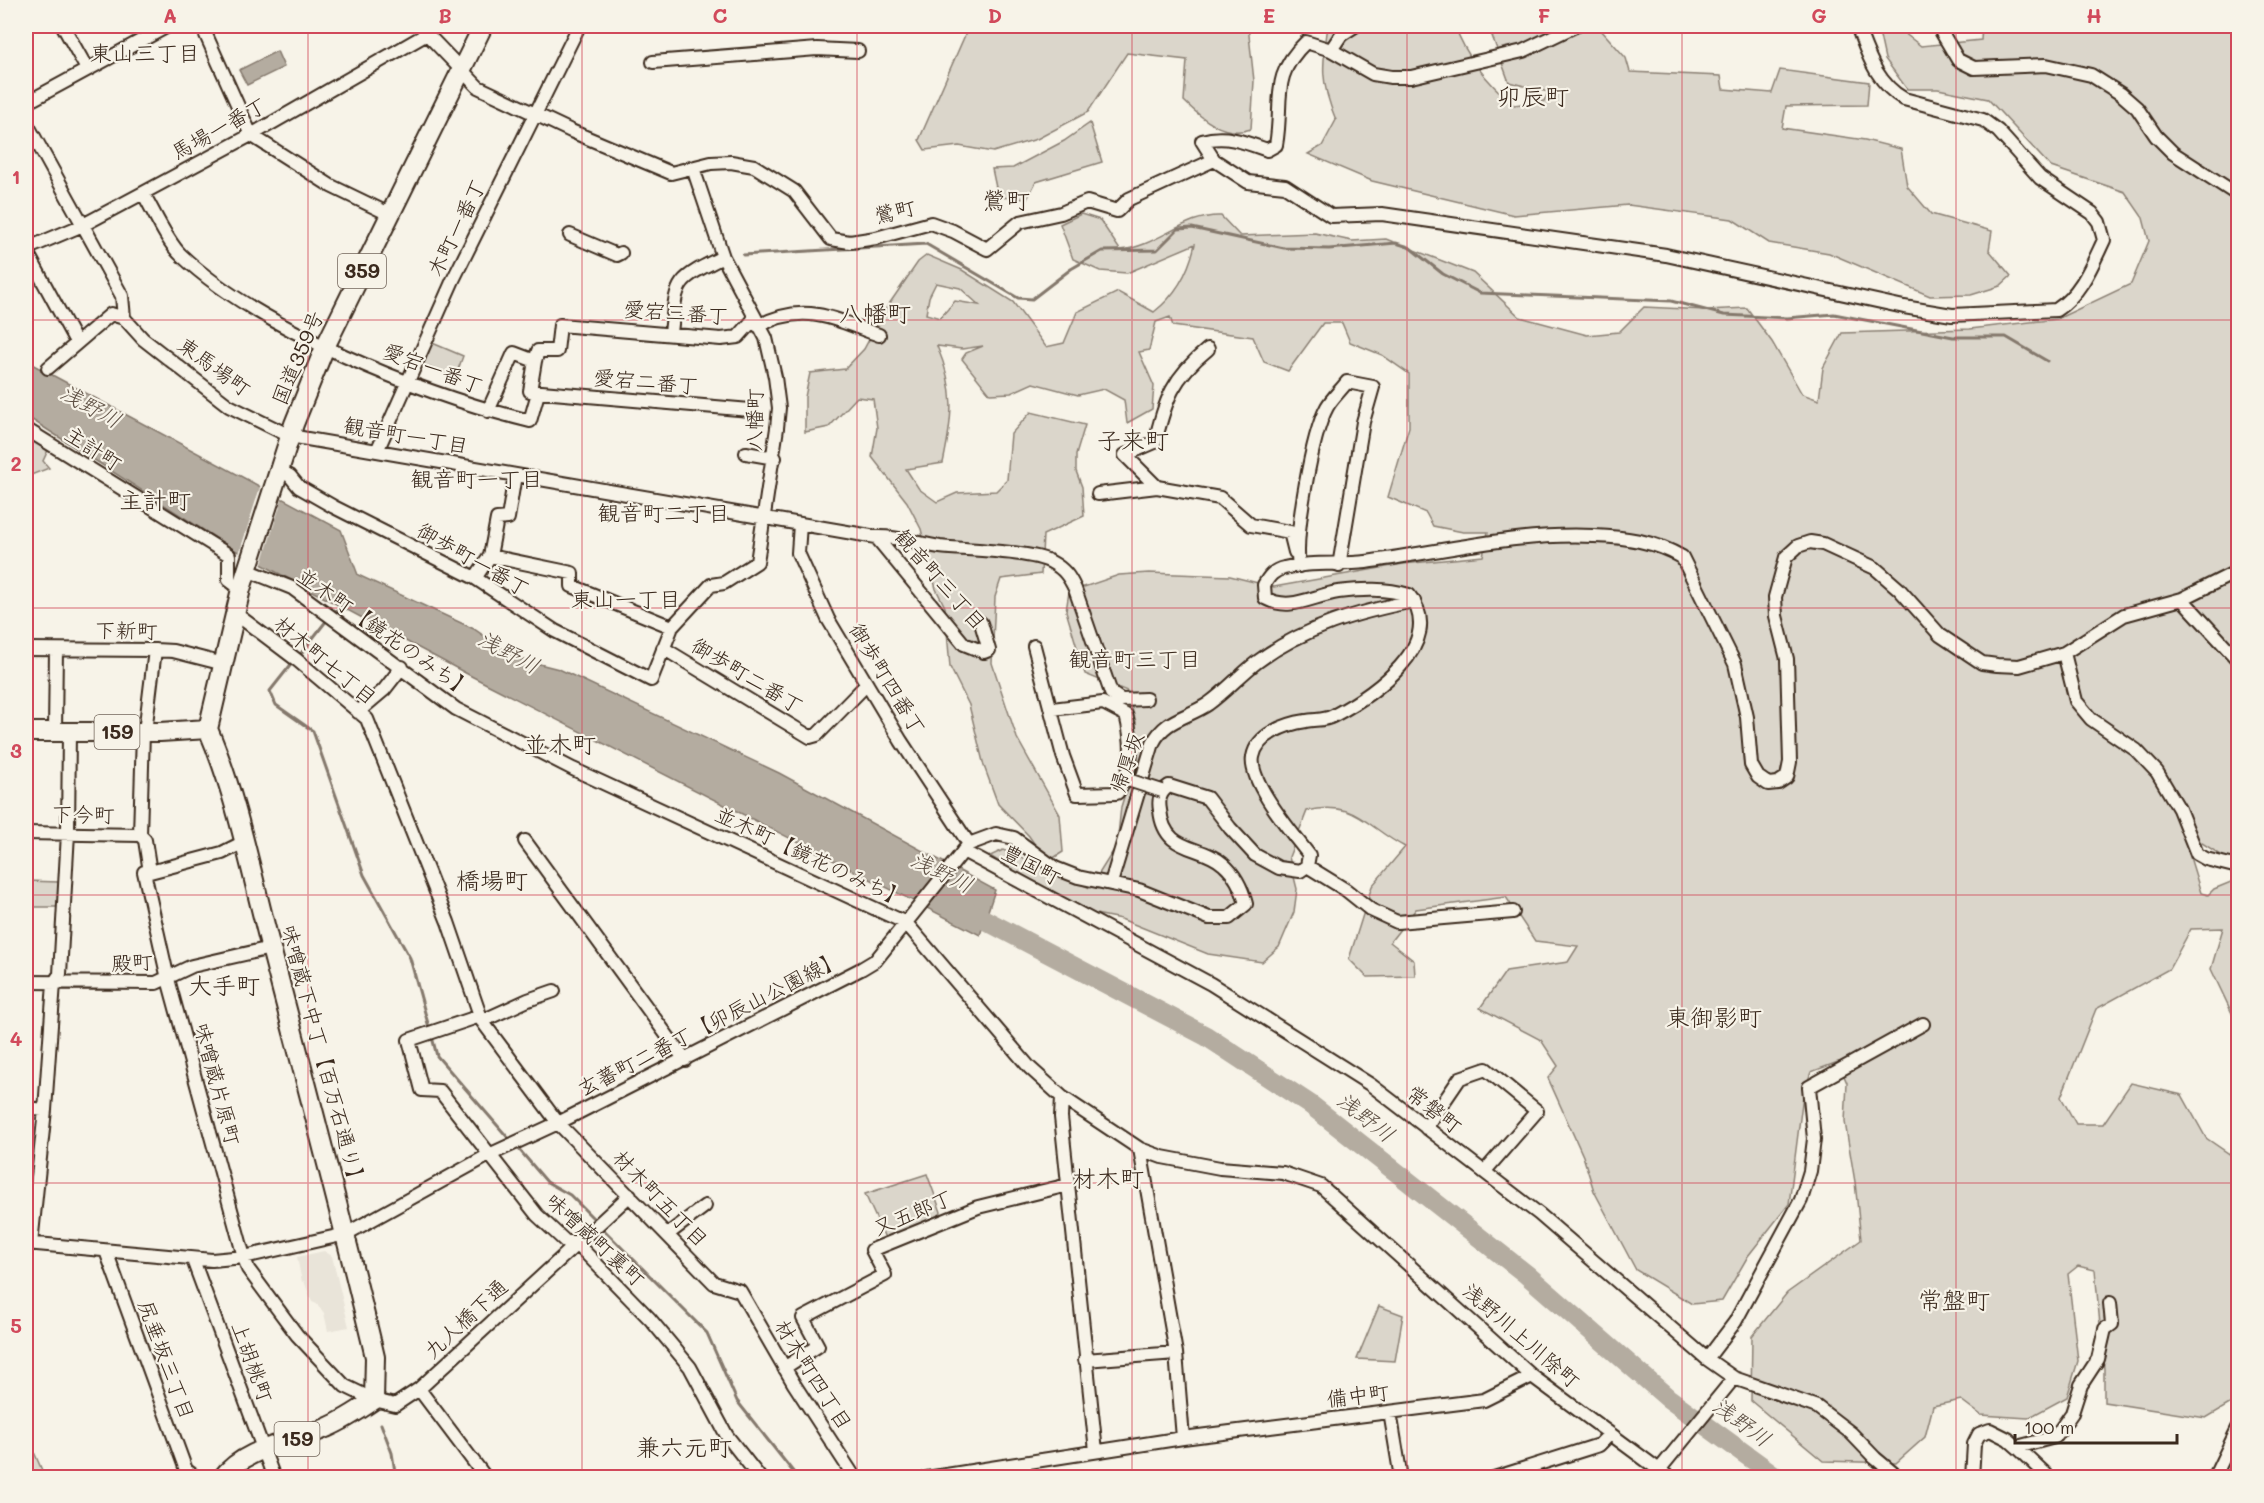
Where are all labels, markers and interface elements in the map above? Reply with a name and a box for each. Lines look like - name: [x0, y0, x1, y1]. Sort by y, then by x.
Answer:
- text: A: [163, 2, 177, 28]
- text: B: [438, 2, 452, 28]
- text: C: [713, 2, 728, 28]
- text: D: [988, 2, 1002, 28]
- text: E: [1263, 2, 1275, 28]
- text: F: [1538, 2, 1551, 28]
- text: G: [1811, 2, 1827, 28]
- text: H: [2086, 2, 2102, 28]
- district label: 東山三丁目: [90, 38, 200, 67]
- district label: 卯辰町: [1497, 80, 1569, 111]
- street label: 馬場一番丁: [166, 90, 271, 165]
- text: 1: [12, 163, 20, 189]
- street label: 木町一番丁: [421, 174, 491, 280]
- district label: 鶯町: [982, 184, 1030, 215]
- street label: 鶯町: [871, 192, 918, 229]
- road number: 359: [338, 254, 386, 288]
- street label: 愛宕三番丁: [623, 294, 729, 329]
- district label: 八幡町: [839, 297, 911, 328]
- street label: 国道359号: [265, 306, 329, 409]
- street label: 東馬場町: [173, 330, 257, 401]
- street label: 愛宕一番丁: [380, 336, 487, 399]
- street label: 愛宕二番丁: [593, 362, 700, 399]
- water label: 浅野川: [55, 377, 127, 434]
- street label: 八幡町: [739, 388, 768, 452]
- street label: 観音町一丁目: [342, 410, 471, 459]
- street label: 主計町: [60, 419, 128, 476]
- district label: 子来町: [1097, 424, 1169, 455]
- text: 2: [10, 450, 22, 476]
- district label: 観音町一丁目: [411, 464, 543, 493]
- district label: 主計町: [119, 484, 191, 515]
- district label: 観音町二丁目: [598, 498, 730, 527]
- street label: 御歩町一番丁: [412, 516, 535, 602]
- street label: 観音町三丁目: [890, 523, 993, 635]
- street label: 並木町【鏡花のみち】: [292, 561, 479, 703]
- district label: 東山一丁目: [571, 584, 681, 613]
- street label: 材木町七丁目: [269, 609, 383, 711]
- street label: 下新町: [94, 615, 158, 644]
- street label: 御歩町四番丁: [844, 617, 932, 739]
- water label: 浅野川: [473, 623, 545, 680]
- street label: 御歩町二番丁: [687, 631, 809, 719]
- district label: 観音町三丁目: [1069, 644, 1201, 673]
- road number: 159: [94, 715, 140, 749]
- district label: 並木町: [524, 728, 596, 759]
- street label: 帰厚坂: [1103, 728, 1149, 797]
- text: 3: [10, 737, 22, 763]
- street label: 下今町: [51, 799, 115, 828]
- street label: 並木町【鏡花のみち】: [711, 799, 912, 912]
- street label: 豊国町: [998, 837, 1066, 890]
- water label: 浅野川: [906, 844, 978, 899]
- district label: 橋場町: [456, 864, 528, 895]
- street label: 味噌蔵下中丁【百万石通り】: [276, 921, 373, 1192]
- street label: 玄蕃町二番丁【卯辰山公園線】: [572, 944, 846, 1101]
- street label: 殿町: [110, 947, 154, 976]
- district label: 大手町: [188, 969, 260, 1000]
- district label: 東御影町: [1666, 1001, 1762, 1032]
- street label: 味噌蔵片原町: [189, 1019, 248, 1148]
- text: 4: [10, 1025, 23, 1051]
- street label: 常磐町: [1402, 1079, 1468, 1139]
- water label: 浅野川: [1331, 1085, 1401, 1148]
- street label: 材木町五丁目: [608, 1143, 715, 1253]
- district label: 材木町: [1072, 1162, 1144, 1193]
- street label: 又五郎丁: [868, 1183, 956, 1240]
- street label: 味噌蔵町裏町: [541, 1186, 651, 1292]
- street label: 九人橋下通: [417, 1272, 513, 1364]
- street label: 浅野川上川除町: [1458, 1276, 1586, 1393]
- district label: 常盤町: [1918, 1284, 1990, 1315]
- street label: 尻垂坂三丁目: [133, 1296, 202, 1423]
- text: 5: [10, 1312, 22, 1338]
- street label: 材木町四丁目: [769, 1314, 859, 1435]
- street label: 上胡桃町: [226, 1317, 280, 1406]
- street label: 備中町: [1325, 1377, 1391, 1412]
- water label: 浅野川: [1707, 1390, 1778, 1453]
- scale bar: [2015, 1407, 2177, 1445]
- text: 100 m: [2024, 1415, 2074, 1439]
- road number: 159: [274, 1422, 320, 1456]
- district label: 兼六元町: [636, 1431, 732, 1462]

